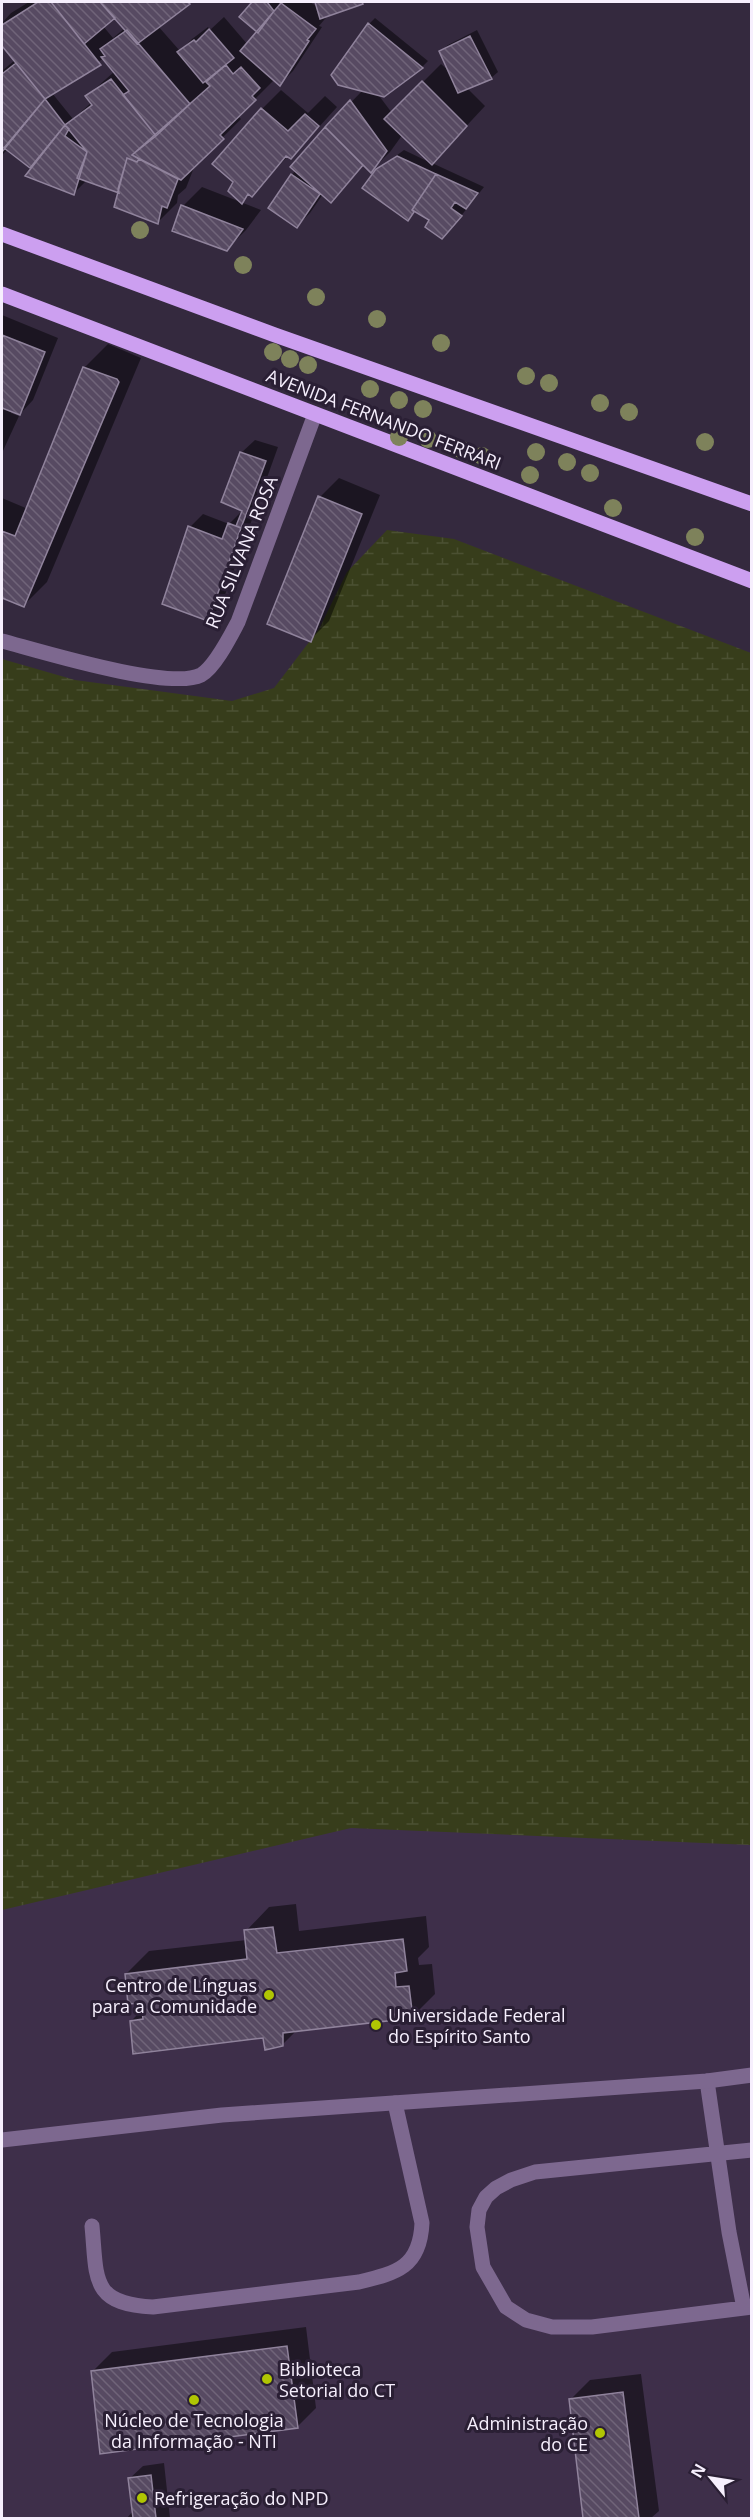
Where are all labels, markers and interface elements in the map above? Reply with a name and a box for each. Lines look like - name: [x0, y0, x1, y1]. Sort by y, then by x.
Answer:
- street label: AVENIDA FERNANDO FERRARI: [263, 363, 505, 475]
- street label: RUA SILVANA ROSA: [199, 472, 283, 632]
- place label: Centro de Línguas para a Comunidade: [92, 1973, 257, 2018]
- marker: Centro de Línguas para a Comunidade: [262, 1988, 276, 2002]
- place label: Universidade Federal do Espírito Santo: [388, 2003, 566, 2048]
- marker: Universidade Federal do Espírito Santo: [369, 2018, 383, 2032]
- place label: Biblioteca Setorial do CT: [279, 2357, 395, 2402]
- marker: Biblioteca Setorial do CT: [260, 2372, 274, 2386]
- marker: Núcleo de Tecnologia da Informação - NTI: [187, 2393, 201, 2407]
- place label: Núcleo de Tecnologia da Informação - NTI: [104, 2408, 284, 2453]
- place label: Administração do CE: [467, 2411, 588, 2456]
- marker: Administração do CE: [593, 2426, 607, 2440]
- north arrow: [681, 2448, 741, 2508]
- text: N: [685, 2459, 711, 2482]
- place label: Refrigeração do NPD: [154, 2486, 329, 2510]
- marker: Refrigeração do NPD: [135, 2491, 149, 2505]

